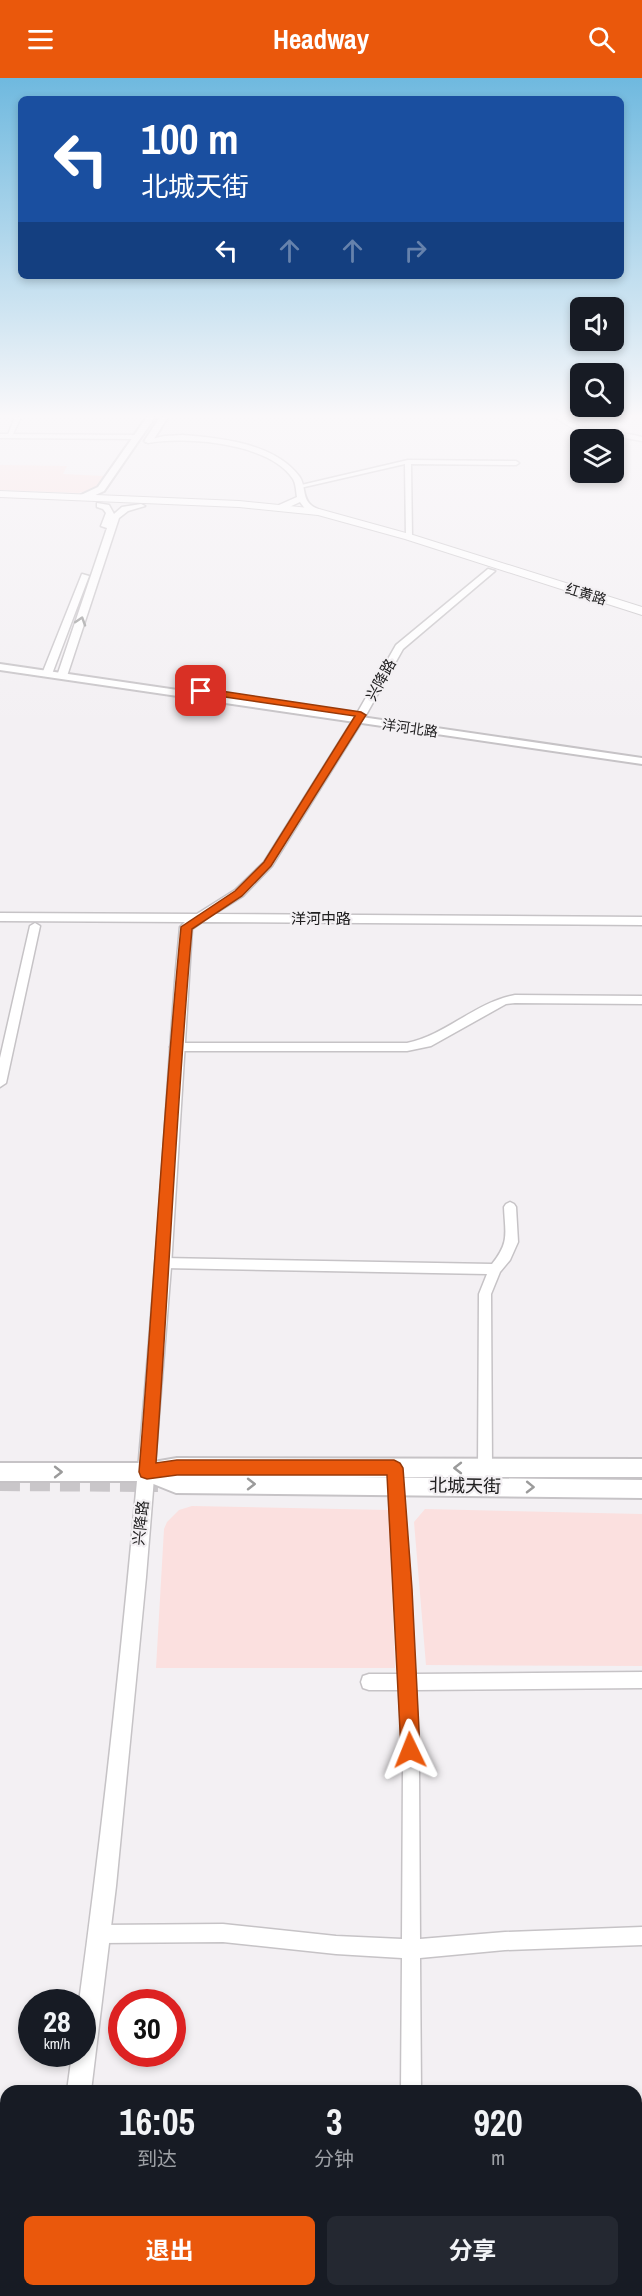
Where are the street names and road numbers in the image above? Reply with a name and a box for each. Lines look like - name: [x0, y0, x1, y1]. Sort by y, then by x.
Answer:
- street label: 红黄路: [563, 579, 609, 609]
- street label: 兴降路: [360, 655, 401, 705]
- street label: 洋河北路: [381, 715, 439, 741]
- street label: 洋河中路: [291, 908, 351, 929]
- street label: 北城天街: [429, 1472, 501, 1499]
- street label: 兴降路: [128, 1499, 153, 1546]

